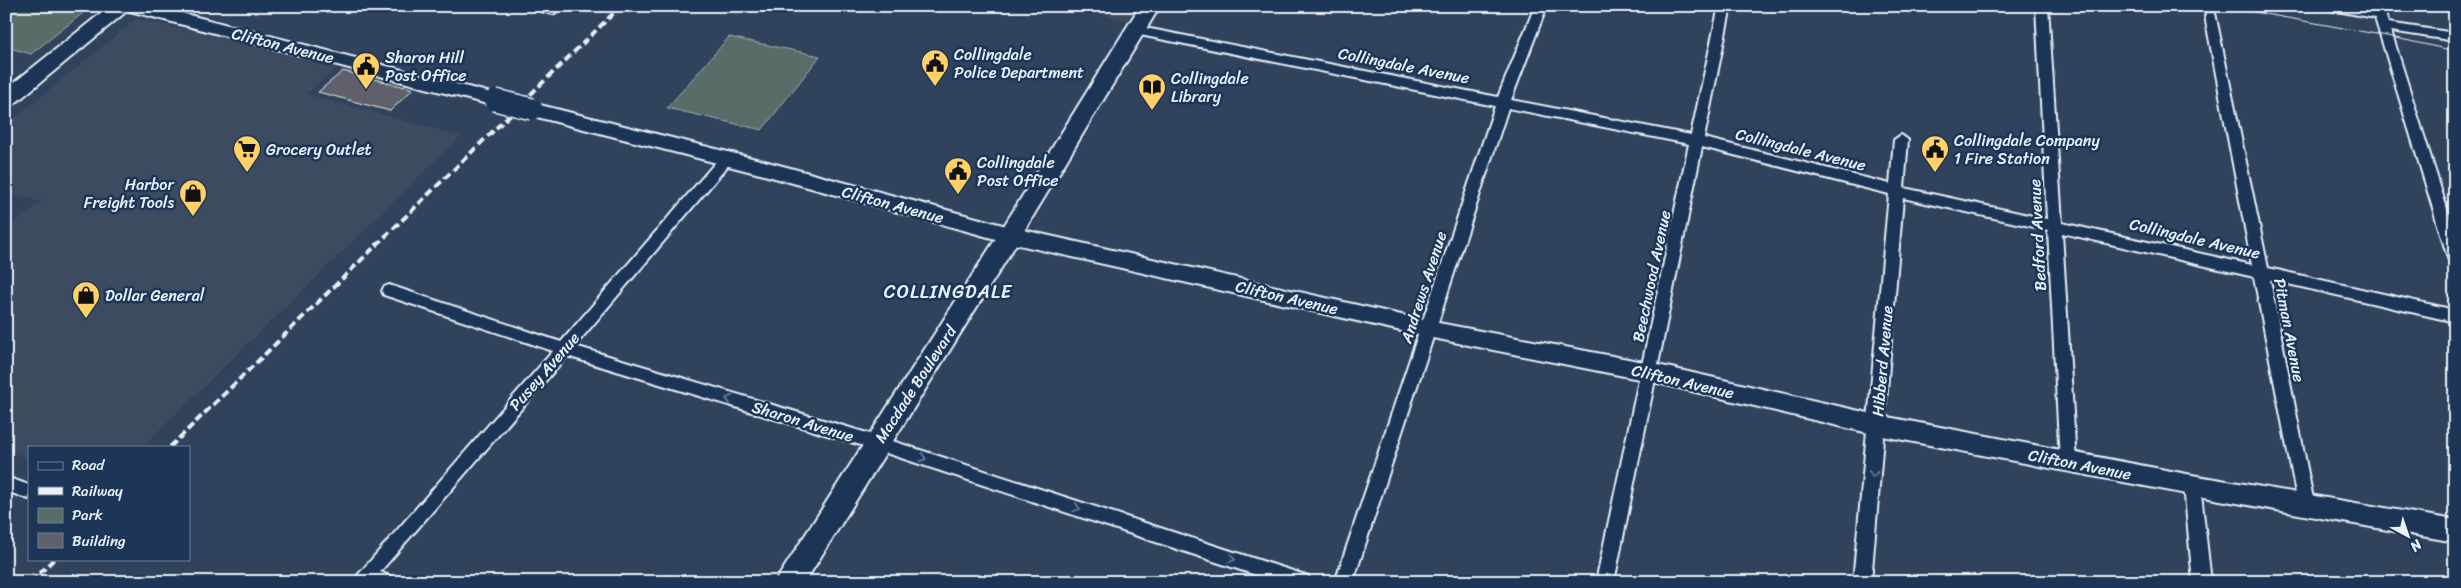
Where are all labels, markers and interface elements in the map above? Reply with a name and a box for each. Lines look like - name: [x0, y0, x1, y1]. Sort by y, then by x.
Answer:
- street label: Clifton Avenue: [229, 19, 337, 72]
- street label: Collingdale Avenue: [1336, 39, 1472, 92]
- place label: Collingdale Police Department: [954, 40, 1084, 87]
- place label: Sharon Hill Post Office: [385, 43, 467, 90]
- public building icon: Collingdale Police Department: [920, 48, 950, 87]
- public building icon: Sharon Hill Post Office: [351, 51, 381, 90]
- place label: Collingdale Library: [1171, 64, 1249, 111]
- library icon: Collingdale Library: [1137, 72, 1167, 111]
- street label: Collingdale Avenue: [1733, 119, 1869, 180]
- place label: Collingdale Company 1 Fire Station: [1954, 126, 2100, 173]
- supermarket icon: Grocery Outlet: [232, 134, 262, 173]
- public building icon: Collingdale Company 1 Fire Station: [1920, 134, 1950, 173]
- place label: Grocery Outlet: [266, 135, 372, 164]
- place label: Collingdale Post Office: [977, 148, 1059, 195]
- public building icon: Collingdale Post Office: [943, 156, 973, 195]
- place label: Harbor Freight Tools: [84, 170, 175, 217]
- street label: Clifton Avenue: [839, 177, 947, 232]
- shop icon: Harbor Freight Tools: [178, 178, 208, 217]
- street label: Bedford Avenue: [2020, 178, 2055, 292]
- street label: Beechwood Avenue: [1623, 207, 1680, 345]
- street label: Collingdale Avenue: [2127, 209, 2263, 268]
- street label: Andrews Avenue: [1391, 227, 1455, 348]
- street label: Clifton Avenue: [1233, 272, 1341, 323]
- district label: COLLINGDALE: [884, 275, 1013, 308]
- street label: Pitman Avenue: [2265, 276, 2314, 385]
- shop icon: Dollar General: [71, 280, 101, 319]
- place label: Dollar General: [105, 281, 205, 310]
- street label: Hibberd Avenue: [1863, 304, 1902, 418]
- street label: Macdade Boulevard: [866, 318, 965, 449]
- street label: Pusey Avenue: [501, 325, 587, 418]
- street label: Clifton Avenue: [1629, 356, 1737, 407]
- street label: Sharon Avenue: [748, 392, 857, 451]
- one-way arrow: [726, 394, 734, 404]
- street label: Clifton Avenue: [2026, 440, 2134, 489]
- legend: [28, 446, 190, 560]
- text: Road: [72, 452, 105, 478]
- one-way arrow: [918, 452, 927, 462]
- one-way arrow: [1867, 470, 1878, 478]
- text: Railway: [72, 478, 123, 504]
- text: Park: [72, 502, 103, 528]
- one-way arrow: [1073, 503, 1081, 513]
- north arrow: [2384, 510, 2434, 560]
- text: Building: [72, 528, 126, 554]
- text: N: [2404, 532, 2429, 558]
- one-way arrow: [1227, 553, 1236, 563]

